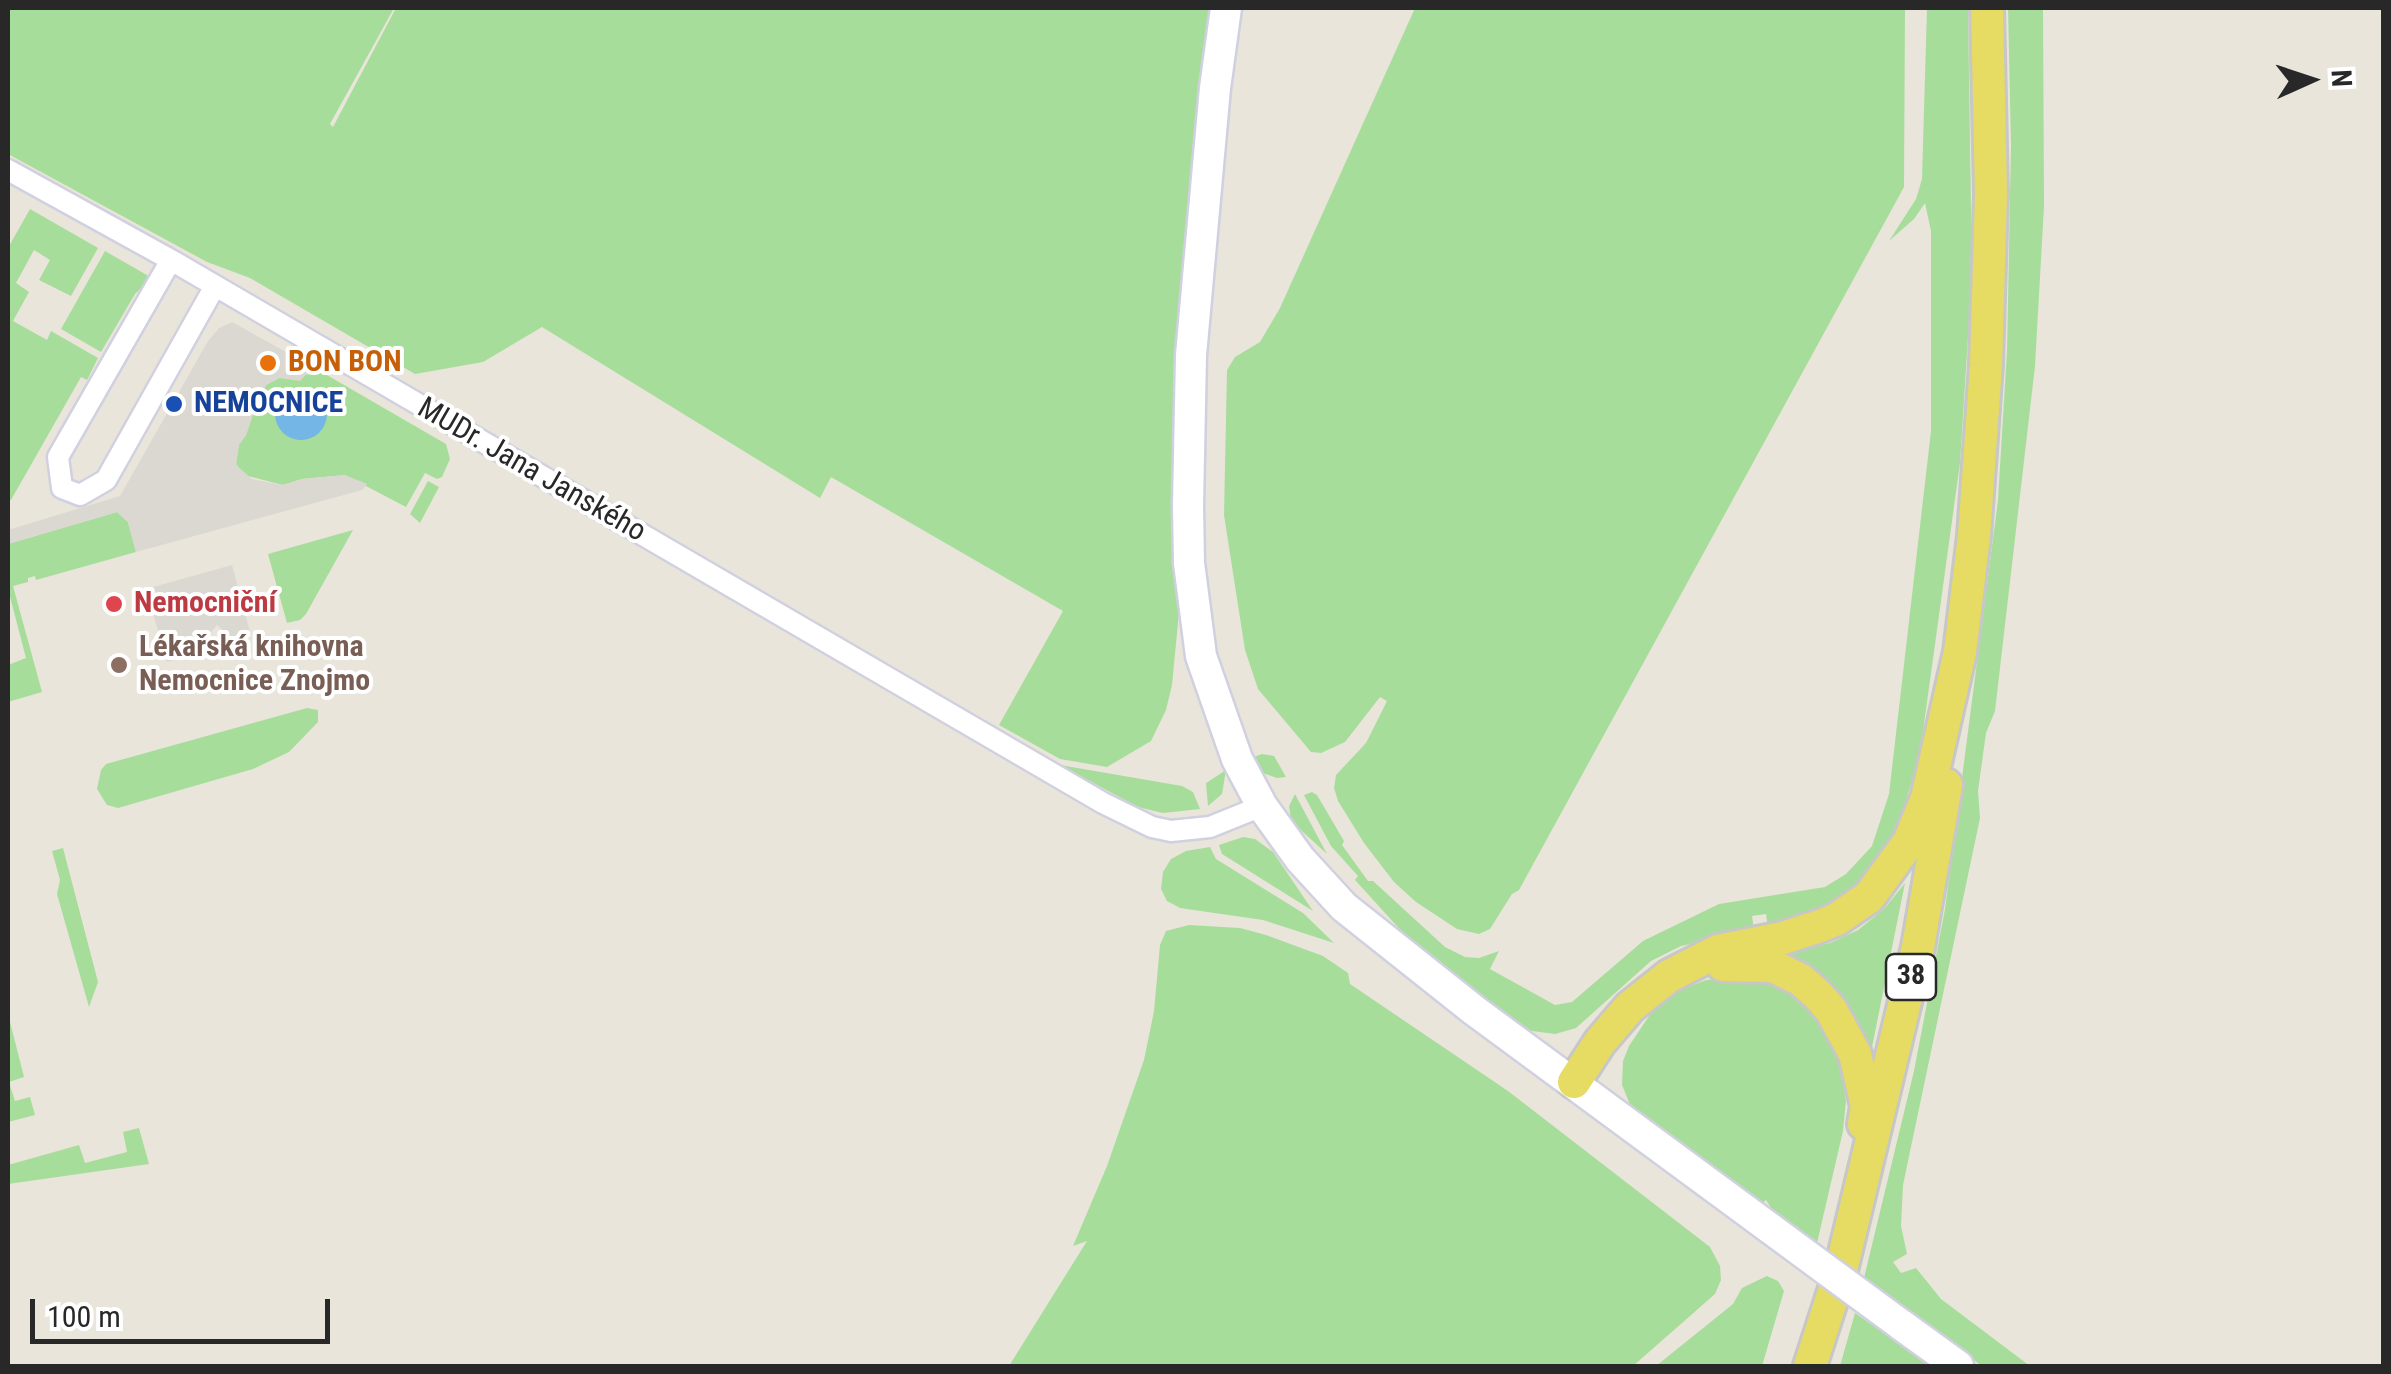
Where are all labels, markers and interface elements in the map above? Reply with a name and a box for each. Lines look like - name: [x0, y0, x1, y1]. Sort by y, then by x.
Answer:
- north arrow: [2261, 30, 2361, 130]
- text: N: [2325, 69, 2358, 88]
- place label: BON BON: [288, 345, 402, 381]
- marker: BON BON: [257, 352, 279, 374]
- place label: NEMOCNICE: [194, 386, 343, 422]
- street label: MUDr. Jana Janského: [411, 391, 651, 551]
- marker: NEMOCNICE: [163, 393, 185, 415]
- place label: Nemocniční: [134, 586, 276, 622]
- marker: Nemocniční: [103, 593, 125, 615]
- place label: Lékařská knihovna Nemocnice Znojmo: [139, 630, 370, 700]
- marker: Lékařská knihovna Nemocnice Znojmo: [108, 654, 130, 676]
- road number: 38: [1886, 954, 1936, 1000]
- scale bar: [35, 1279, 335, 1341]
- text: 100 m: [47, 1299, 121, 1334]

